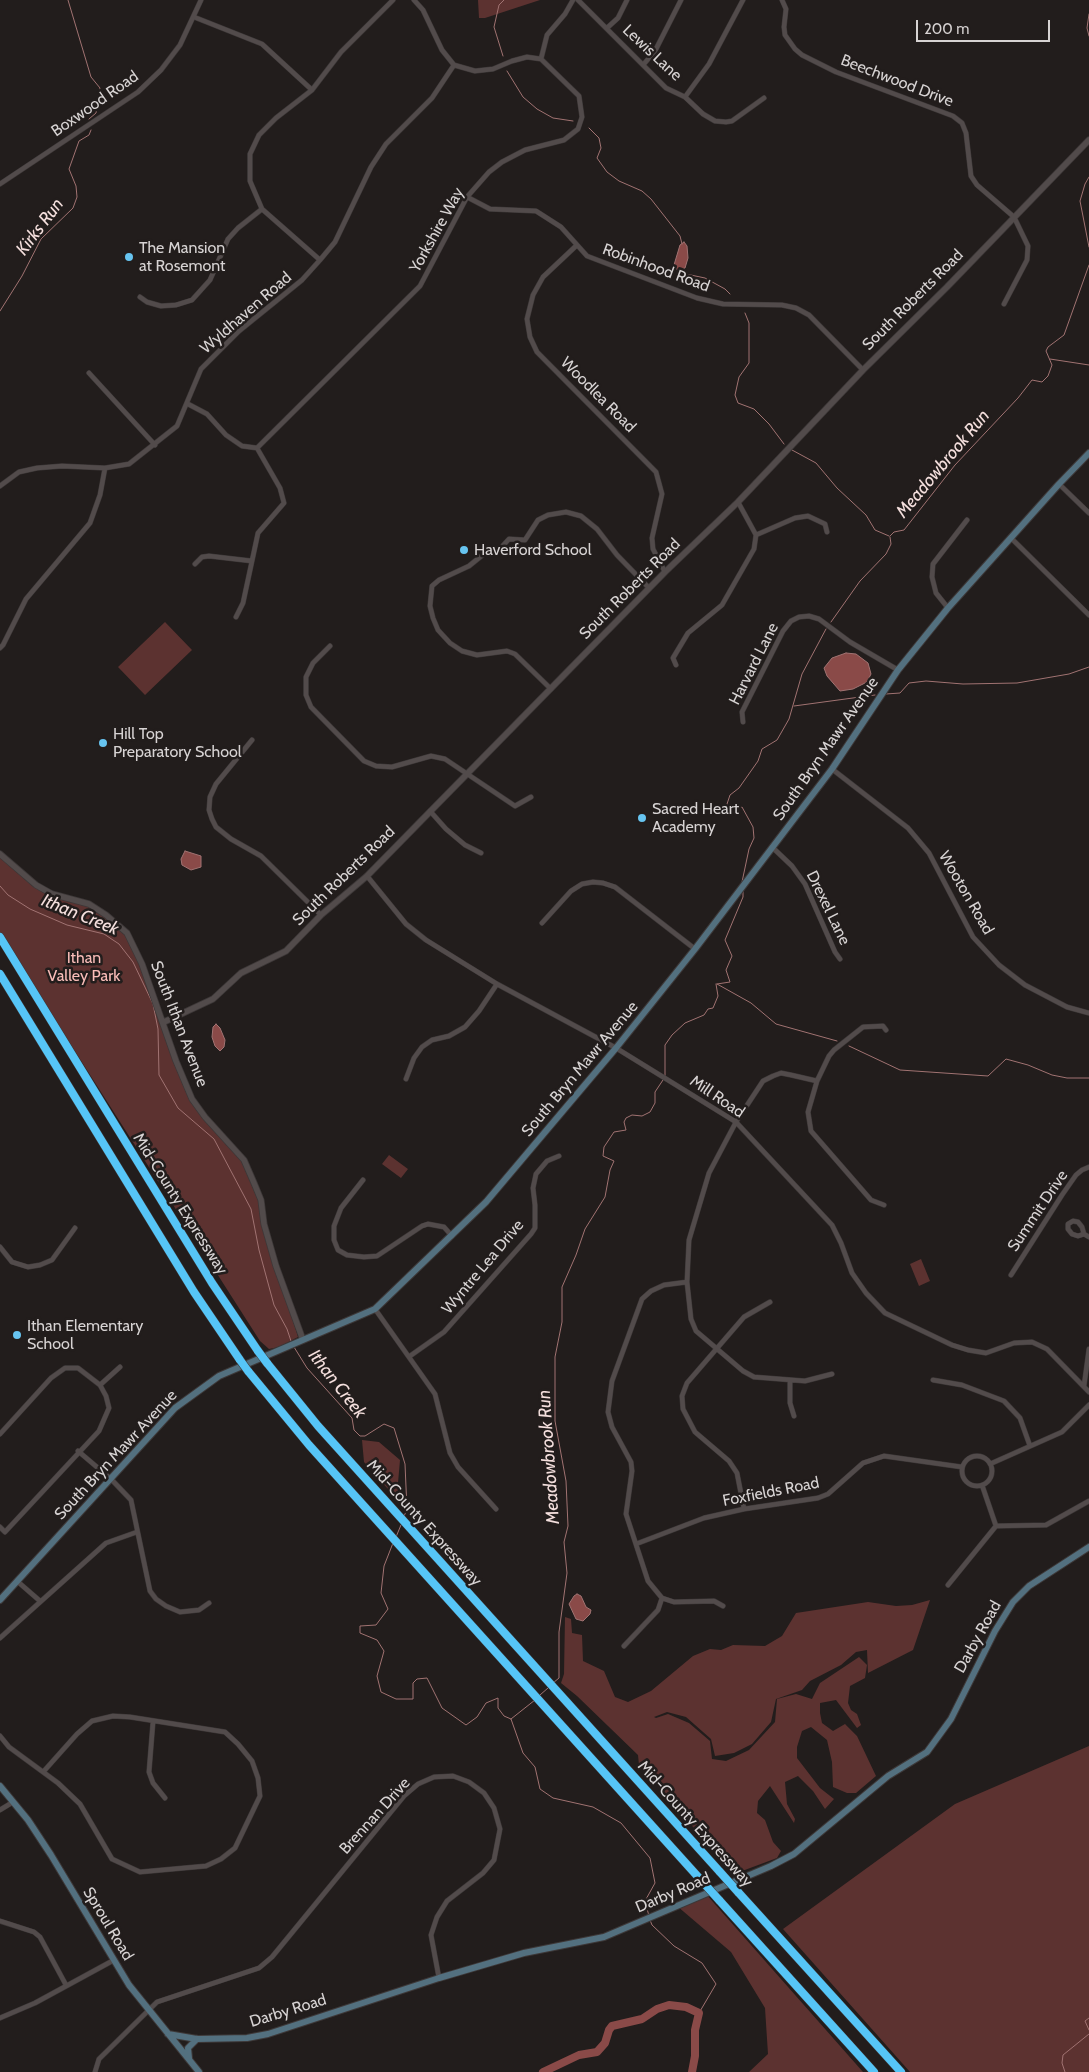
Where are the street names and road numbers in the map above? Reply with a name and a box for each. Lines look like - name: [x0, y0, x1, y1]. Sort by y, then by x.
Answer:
- street label: Lewis Lane: [618, 21, 686, 85]
- street label: Beechwood Drive: [838, 51, 956, 111]
- street label: Boxwood Road: [48, 67, 142, 141]
- street label: Yorkshire Way: [406, 184, 468, 276]
- street label: Robinhood Road: [600, 240, 712, 296]
- street label: South Roberts Road: [859, 246, 967, 354]
- street label: Wyldhaven Road: [196, 268, 296, 358]
- street label: Woodlea Road: [556, 353, 640, 437]
- street label: South Roberts Road: [576, 535, 684, 643]
- street label: Harvard Lane: [725, 620, 783, 708]
- street label: South Bryn Mawr Avenue: [769, 674, 883, 824]
- street label: South Roberts Road: [289, 822, 399, 930]
- street label: Wooton Road: [934, 848, 998, 938]
- street label: Drexel Lane: [802, 868, 854, 948]
- street label: South Ithan Avenue: [146, 958, 212, 1090]
- street label: South Bryn Mawr Avenue: [518, 997, 642, 1141]
- street label: Mill Road: [686, 1072, 748, 1122]
- street label: Mid-County Expressway: [129, 1130, 231, 1278]
- street label: Summit Drive: [1004, 1167, 1072, 1255]
- street label: Wyntre Lea Drive: [438, 1216, 528, 1318]
- street label: South Bryn Mawr Avenue: [51, 1386, 181, 1524]
- street label: Mid-County Expressway: [362, 1456, 486, 1590]
- street label: Foxfields Road: [721, 1473, 821, 1511]
- street label: Darby Road: [950, 1598, 1006, 1676]
- street label: Mid-County Expressway: [633, 1757, 757, 1891]
- street label: Brennan Drive: [336, 1774, 414, 1858]
- street label: Darby Road: [633, 1869, 713, 1917]
- street label: Sproul Road: [79, 1884, 137, 1964]
- street label: Darby Road: [247, 1990, 329, 2032]

